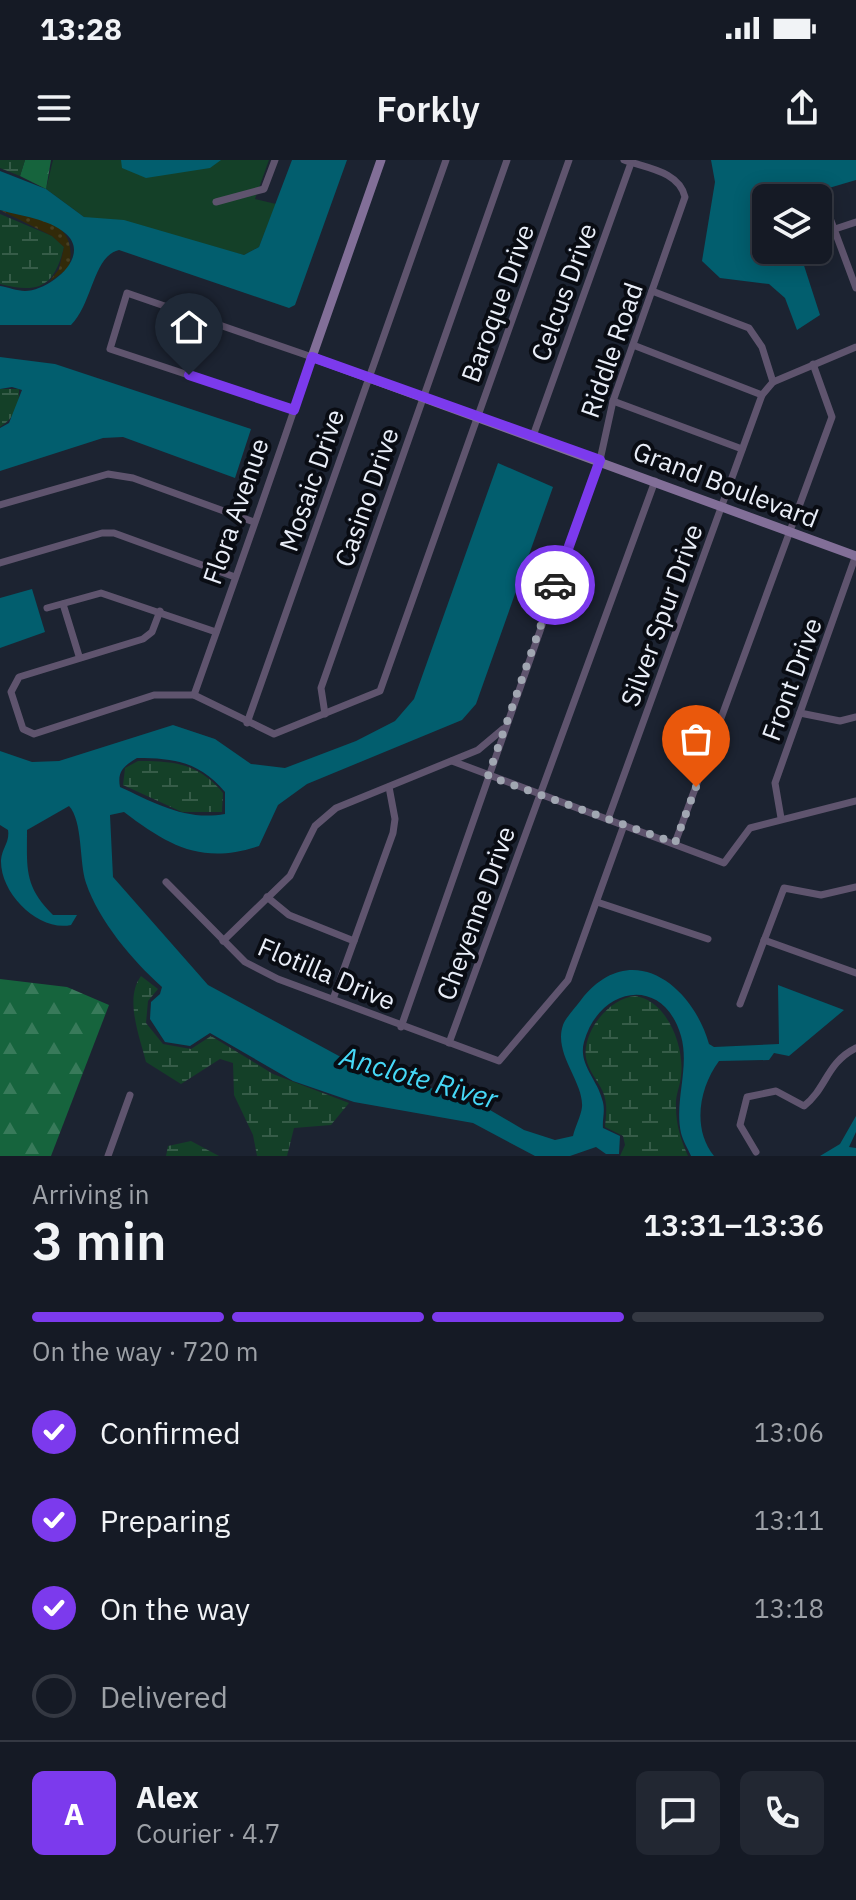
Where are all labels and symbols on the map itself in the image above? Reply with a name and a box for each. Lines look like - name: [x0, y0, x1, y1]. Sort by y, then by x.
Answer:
- street label: Celcus Drive: [522, 218, 604, 366]
- street label: Baroque Drive: [453, 219, 541, 387]
- street label: Riddle Road: [572, 278, 650, 422]
- pin: [155, 293, 223, 375]
- street label: Mosaic Drive: [271, 404, 351, 556]
- street label: Casino Drive: [326, 423, 406, 571]
- street label: Flora Avenue: [194, 433, 276, 589]
- street label: Grand Boulevard: [629, 433, 823, 535]
- street label: Silver Spur Drive: [612, 519, 710, 711]
- courier: [515, 545, 595, 625]
- street label: Front Drive: [753, 613, 829, 745]
- pin: [662, 705, 730, 787]
- street label: Cheyenne Drive: [428, 821, 522, 1005]
- street label: Flotilla Drive: [253, 929, 401, 1017]
- water label: Anclote River: [335, 1037, 503, 1117]

